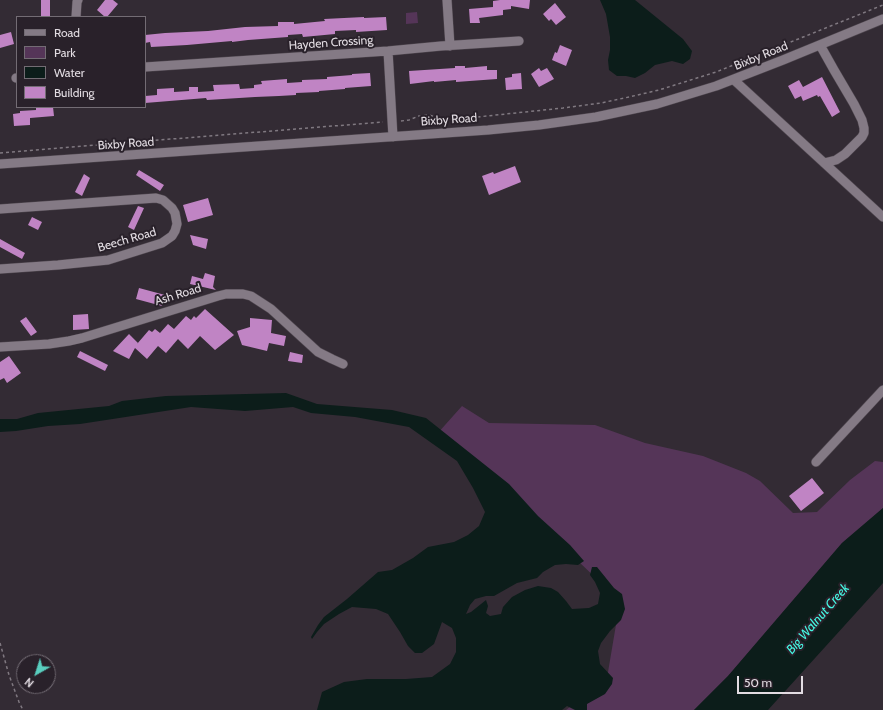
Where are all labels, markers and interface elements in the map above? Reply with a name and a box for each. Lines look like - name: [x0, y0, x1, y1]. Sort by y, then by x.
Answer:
- legend: [16, 16, 146, 108]
- text: Road: [54, 25, 80, 40]
- street label: Hayden Crossing: [288, 33, 374, 53]
- street label: Bixby Road: [732, 39, 790, 73]
- text: Park: [54, 45, 76, 60]
- text: Water: [54, 65, 84, 80]
- text: Building: [54, 85, 95, 100]
- street label: Bixby Road: [420, 111, 478, 129]
- street label: Bixby Road: [97, 135, 155, 153]
- street label: Beech Road: [96, 225, 158, 255]
- street label: Ash Road: [153, 281, 203, 309]
- water label: Big Walnut Creek: [783, 581, 853, 657]
- north arrow: [16, 654, 56, 694]
- scale bar: [739, 668, 805, 694]
- text: N: [22, 675, 37, 690]
- text: 50 m: [744, 675, 772, 690]

